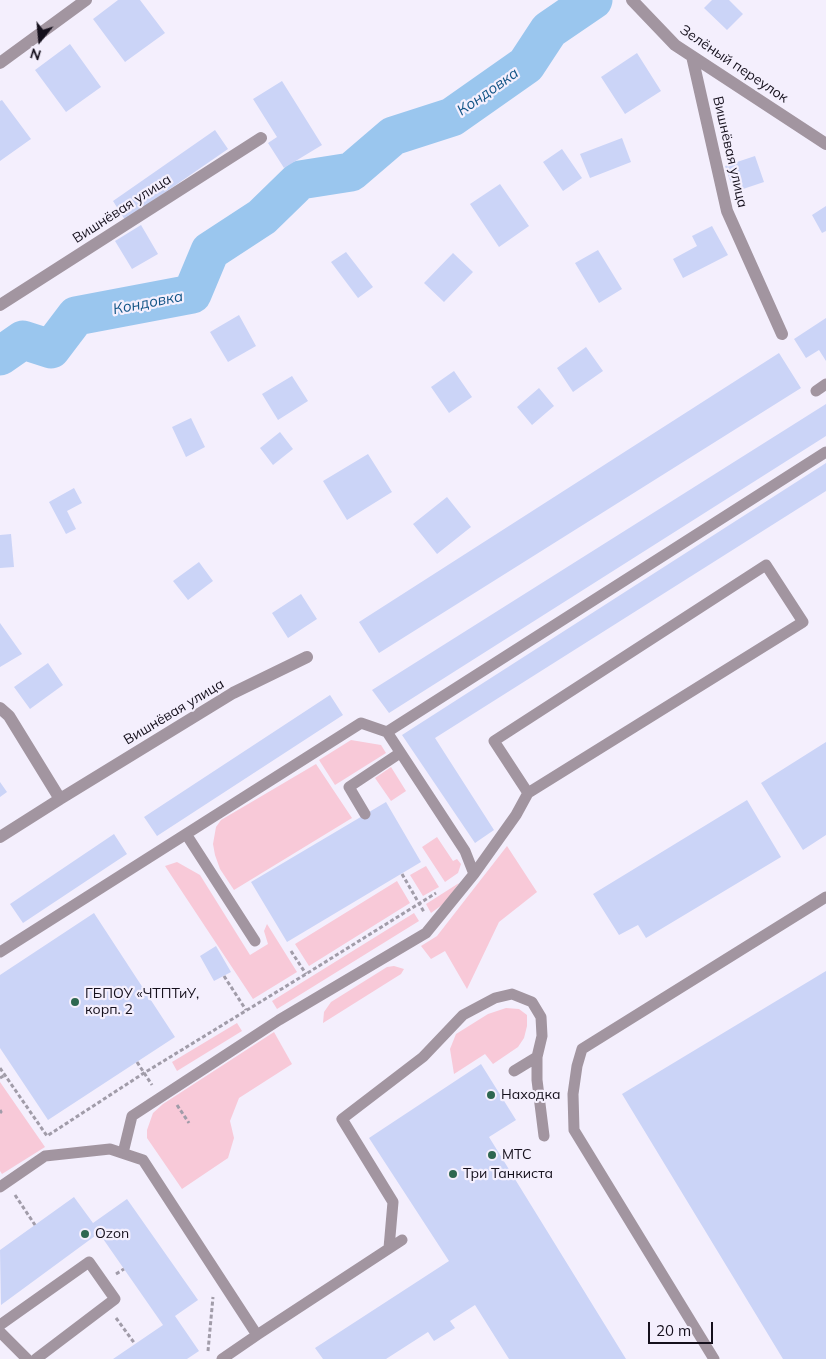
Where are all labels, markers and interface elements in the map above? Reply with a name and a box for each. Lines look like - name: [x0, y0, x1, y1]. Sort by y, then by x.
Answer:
- north arrow: [15, 15, 65, 65]
- street label: Зелёный переулок: [677, 22, 791, 106]
- text: N: [28, 44, 43, 64]
- water label: Кондовка: [454, 64, 522, 120]
- street label: Вишнёвая улица: [709, 95, 751, 209]
- street label: Вишнёвая улица: [70, 171, 174, 247]
- water label: Кондовка: [111, 287, 185, 319]
- street label: Вишнёвая улица: [121, 675, 227, 749]
- place label: ГБПОУ «ЧТПТиУ, корп. 2: [85, 986, 199, 1019]
- marker: ГБПОУ «ЧТПТиУ, корп. 2: [69, 996, 81, 1008]
- place label: Находка: [501, 1087, 560, 1103]
- marker: Находка: [485, 1089, 497, 1101]
- place label: МТС: [502, 1147, 531, 1163]
- marker: МТС: [486, 1149, 498, 1161]
- place label: Три Танкиста: [463, 1166, 553, 1182]
- marker: Три Танкиста: [447, 1168, 459, 1180]
- place label: Ozon: [95, 1226, 129, 1242]
- marker: Ozon: [79, 1228, 91, 1240]
- scale bar: [651, 1312, 716, 1344]
- text: 20 m: [656, 1321, 691, 1340]

